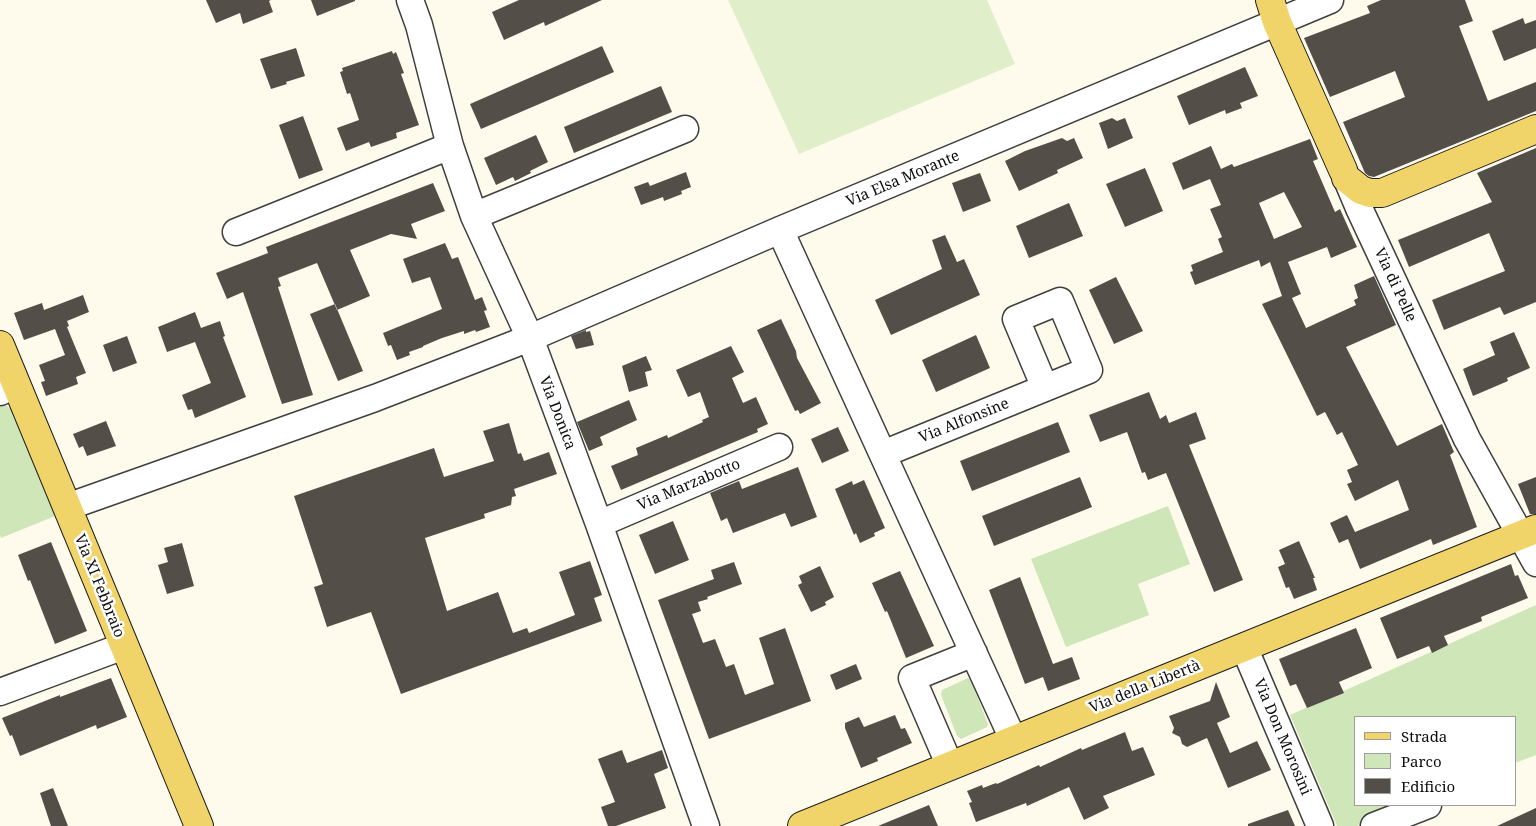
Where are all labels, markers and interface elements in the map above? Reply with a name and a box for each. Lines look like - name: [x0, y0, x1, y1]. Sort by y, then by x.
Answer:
- street label: Via Elsa Morante: [844, 147, 962, 211]
- street label: Via di Pelle: [1370, 245, 1420, 325]
- street label: Via Donica: [535, 374, 579, 452]
- street label: Via Alfonsine: [916, 395, 1012, 447]
- street label: Via Marzabotto: [635, 455, 743, 515]
- street label: Via XI Febbraio: [70, 532, 128, 640]
- street label: Via della Libertà: [1087, 656, 1203, 718]
- street label: Via Don Morosini: [1249, 676, 1315, 798]
- legend: [1354, 716, 1516, 806]
- text: Strada: [1401, 726, 1447, 746]
- text: Parco: [1401, 751, 1442, 771]
- text: Edificio: [1401, 776, 1455, 796]

